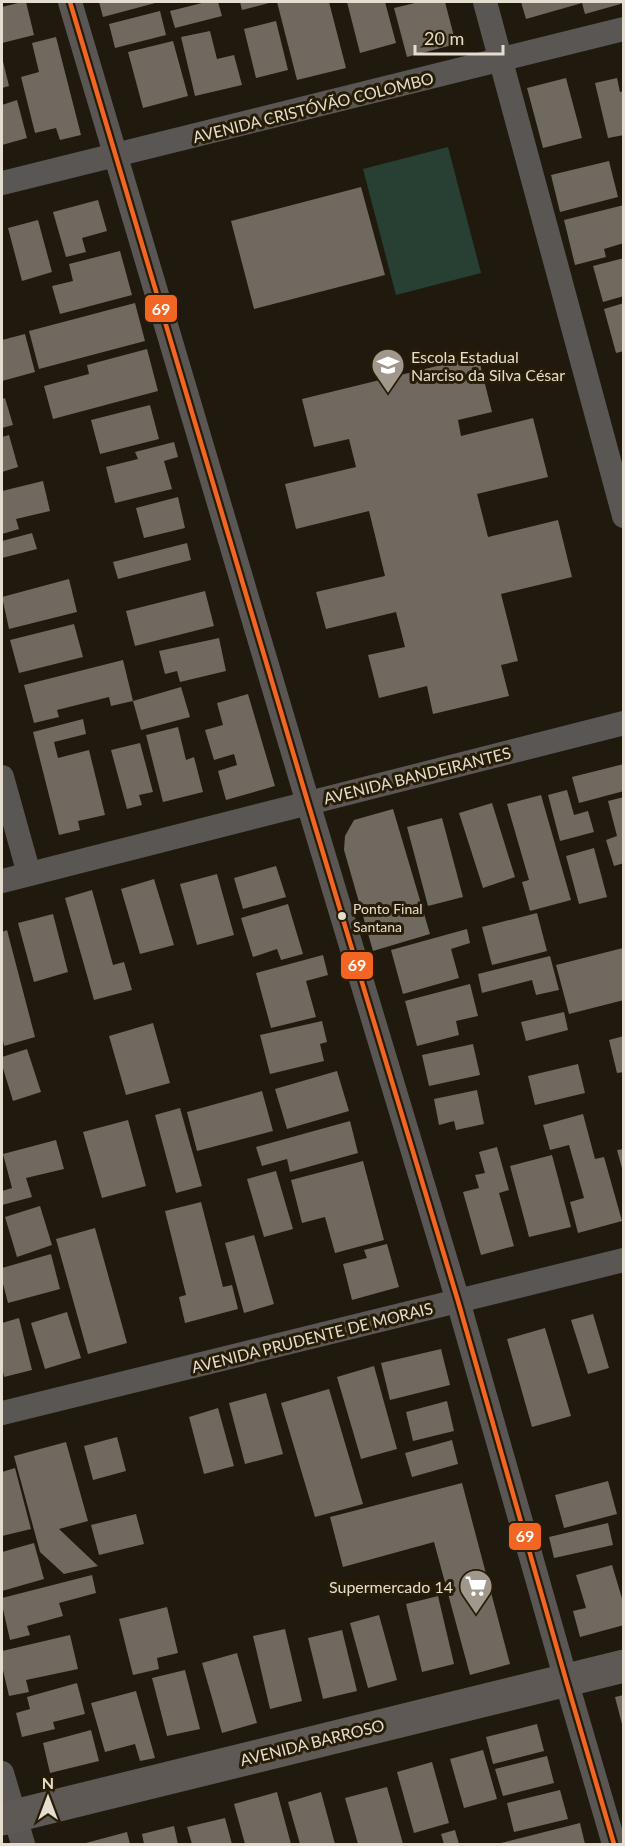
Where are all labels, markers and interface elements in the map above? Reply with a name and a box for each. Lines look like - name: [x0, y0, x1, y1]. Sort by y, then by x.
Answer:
- scale bar: [415, 18, 504, 56]
- text: 20 m: [424, 27, 464, 49]
- street label: AVENIDA CRISTÓVÃO COLOMBO: [191, 68, 436, 146]
- line badge: 69: [144, 294, 178, 323]
- text: 69: [152, 299, 170, 318]
- school or university icon: Escola Estadual Narciso da Silva César: [370, 347, 406, 394]
- place label: Escola Estadual Narciso da Silva César: [411, 347, 565, 384]
- street label: AVENIDA BANDEIRANTES: [321, 742, 513, 808]
- place label: Ponto Final Santana: [353, 900, 423, 935]
- marker: Ponto Final Santana: [336, 910, 348, 922]
- line badge: 69: [340, 951, 374, 980]
- text: 69: [348, 955, 366, 974]
- street label: AVENIDA PRUDENTE DE MORAIS: [189, 1298, 435, 1376]
- line badge: 69: [508, 1522, 542, 1551]
- text: 69: [516, 1526, 534, 1545]
- supermarket icon: Supermercado 14: [458, 1568, 494, 1615]
- place label: Supermercado 14: [329, 1577, 453, 1596]
- street label: AVENIDA BARROSO: [238, 1715, 386, 1769]
- north arrow: [18, 1768, 78, 1828]
- text: N: [42, 1773, 54, 1792]

